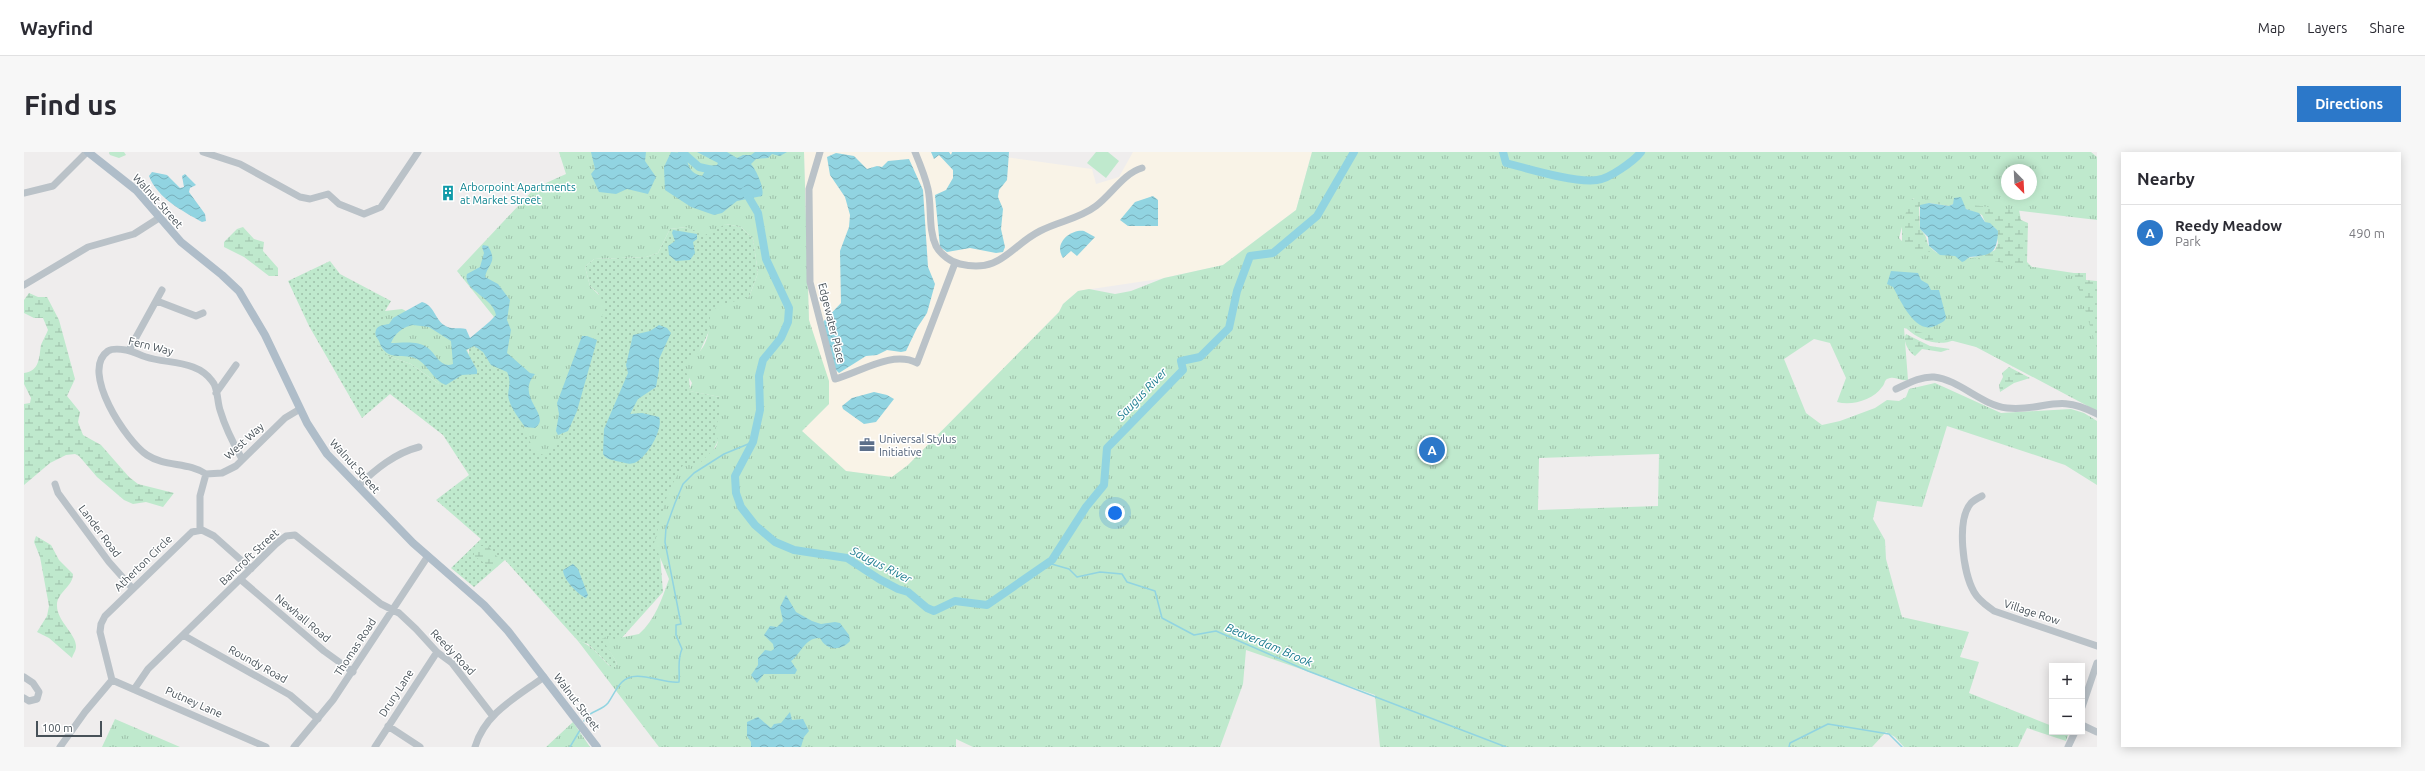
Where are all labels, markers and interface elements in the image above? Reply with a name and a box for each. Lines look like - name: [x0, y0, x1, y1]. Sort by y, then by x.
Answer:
- text: Wayfind: [20, 17, 93, 39]
- text: Map: [2258, 20, 2285, 36]
- text: Layers: [2307, 20, 2347, 36]
- text: Share: [2369, 20, 2405, 36]
- button: Directions: [2297, 86, 2401, 122]
- text: Find us: [24, 89, 117, 120]
- north arrow: [2001, 164, 2037, 200]
- text: Nearby: [2137, 169, 2195, 188]
- street label: Walnut Street: [131, 171, 186, 231]
- place label: Arborpoint Apartments at Market Street: [460, 181, 576, 206]
- building icon: Arborpoint Apartments at Market Street: [439, 184, 457, 202]
- text: Reedy Meadow: [2175, 217, 2282, 234]
- text: A: [2145, 226, 2155, 240]
- text: 490 m: [2349, 226, 2385, 240]
- text: Park: [2175, 234, 2201, 248]
- street label: Edgewater Place: [816, 282, 848, 364]
- street label: Fern Way: [127, 335, 175, 358]
- water label: Saugus River: [1113, 365, 1170, 423]
- street label: West Way: [222, 420, 267, 462]
- place label: Universal Stylus Initiative: [879, 433, 956, 458]
- pin: A: [1419, 435, 1445, 465]
- street label: Walnut Street: [328, 436, 383, 496]
- office icon: Universal Stylus Initiative: [858, 436, 876, 454]
- street label: Lander Road: [77, 503, 123, 559]
- your location: [1105, 503, 1125, 523]
- street label: Bancroft Street: [217, 526, 282, 587]
- street label: Atherton Circle: [112, 533, 174, 593]
- water label: Saugus River: [848, 543, 914, 586]
- street label: Newhall Road: [273, 592, 333, 644]
- street label: Village Row: [2002, 597, 2062, 627]
- street label: Thomas Road: [332, 616, 378, 678]
- water label: Beaverdam Brook: [1224, 620, 1315, 669]
- street label: Reedy Road: [428, 627, 478, 677]
- street label: Roundy Road: [226, 643, 290, 685]
- map controls: [2049, 663, 2085, 735]
- button: +: [2049, 663, 2085, 699]
- street label: Drury Lane: [376, 667, 416, 719]
- street label: Walnut Street: [552, 671, 603, 734]
- street label: Putney Lane: [164, 684, 224, 720]
- button: −: [2049, 699, 2085, 735]
- scale bar: [36, 719, 102, 738]
- text: 100 m: [42, 722, 73, 734]

